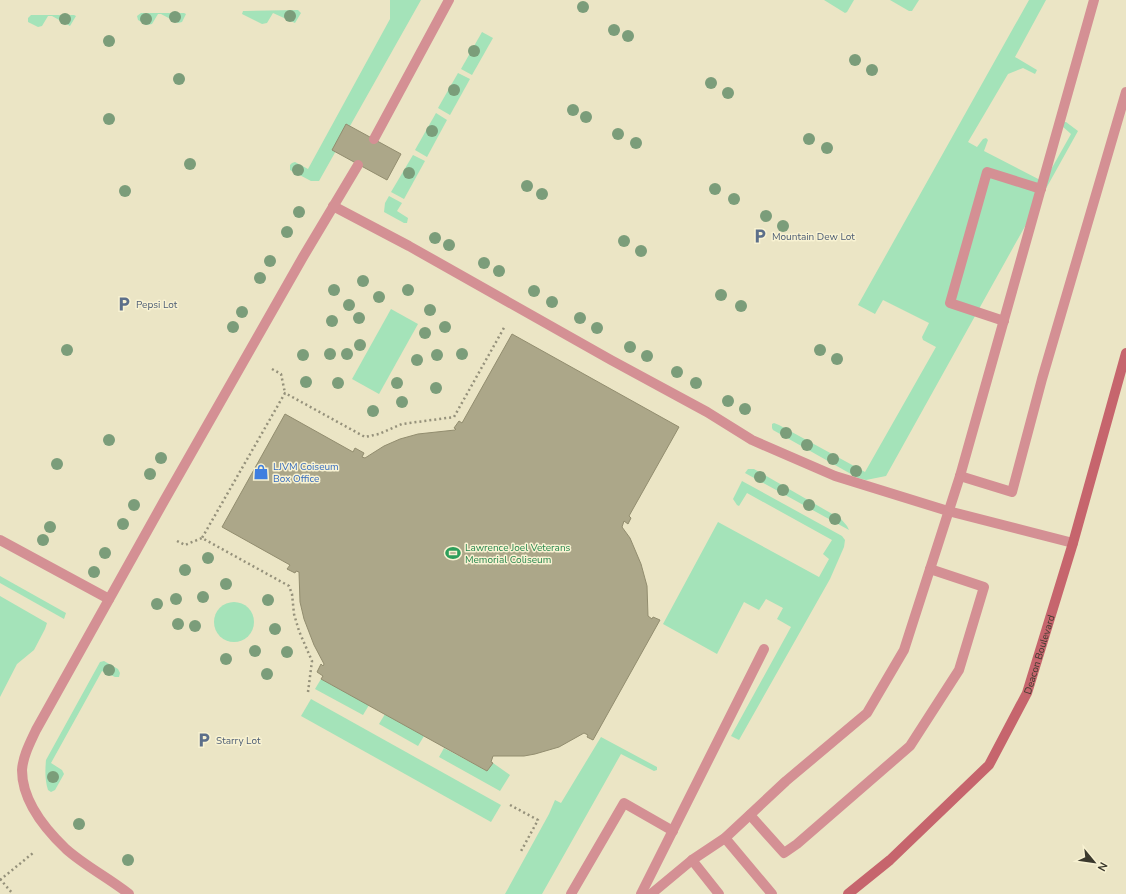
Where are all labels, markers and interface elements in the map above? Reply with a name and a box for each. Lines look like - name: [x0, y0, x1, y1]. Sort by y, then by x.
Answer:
- parking icon: Mountain Dew Lot: [751, 227, 769, 245]
- place label: Mountain Dew Lot: [772, 230, 855, 244]
- parking icon: Pepsi Lot: [115, 295, 133, 313]
- place label: Pepsi Lot: [136, 298, 178, 312]
- place label: LJVM Coiseum Box Office: [273, 460, 339, 486]
- shop icon: LJVM Coiseum Box Office: [252, 463, 270, 481]
- place label: Lawrence Joel Veterans Memorial Coliseum: [465, 541, 571, 567]
- sports icon: Lawrence Joel Veterans Memorial Coliseum: [444, 544, 462, 562]
- street label: Deacon Boulevard: [1021, 613, 1059, 696]
- parking icon: Starry Lot: [195, 731, 213, 749]
- place label: Starry Lot: [216, 734, 261, 748]
- north arrow: [1074, 842, 1114, 882]
- text: N: [1094, 859, 1111, 874]

